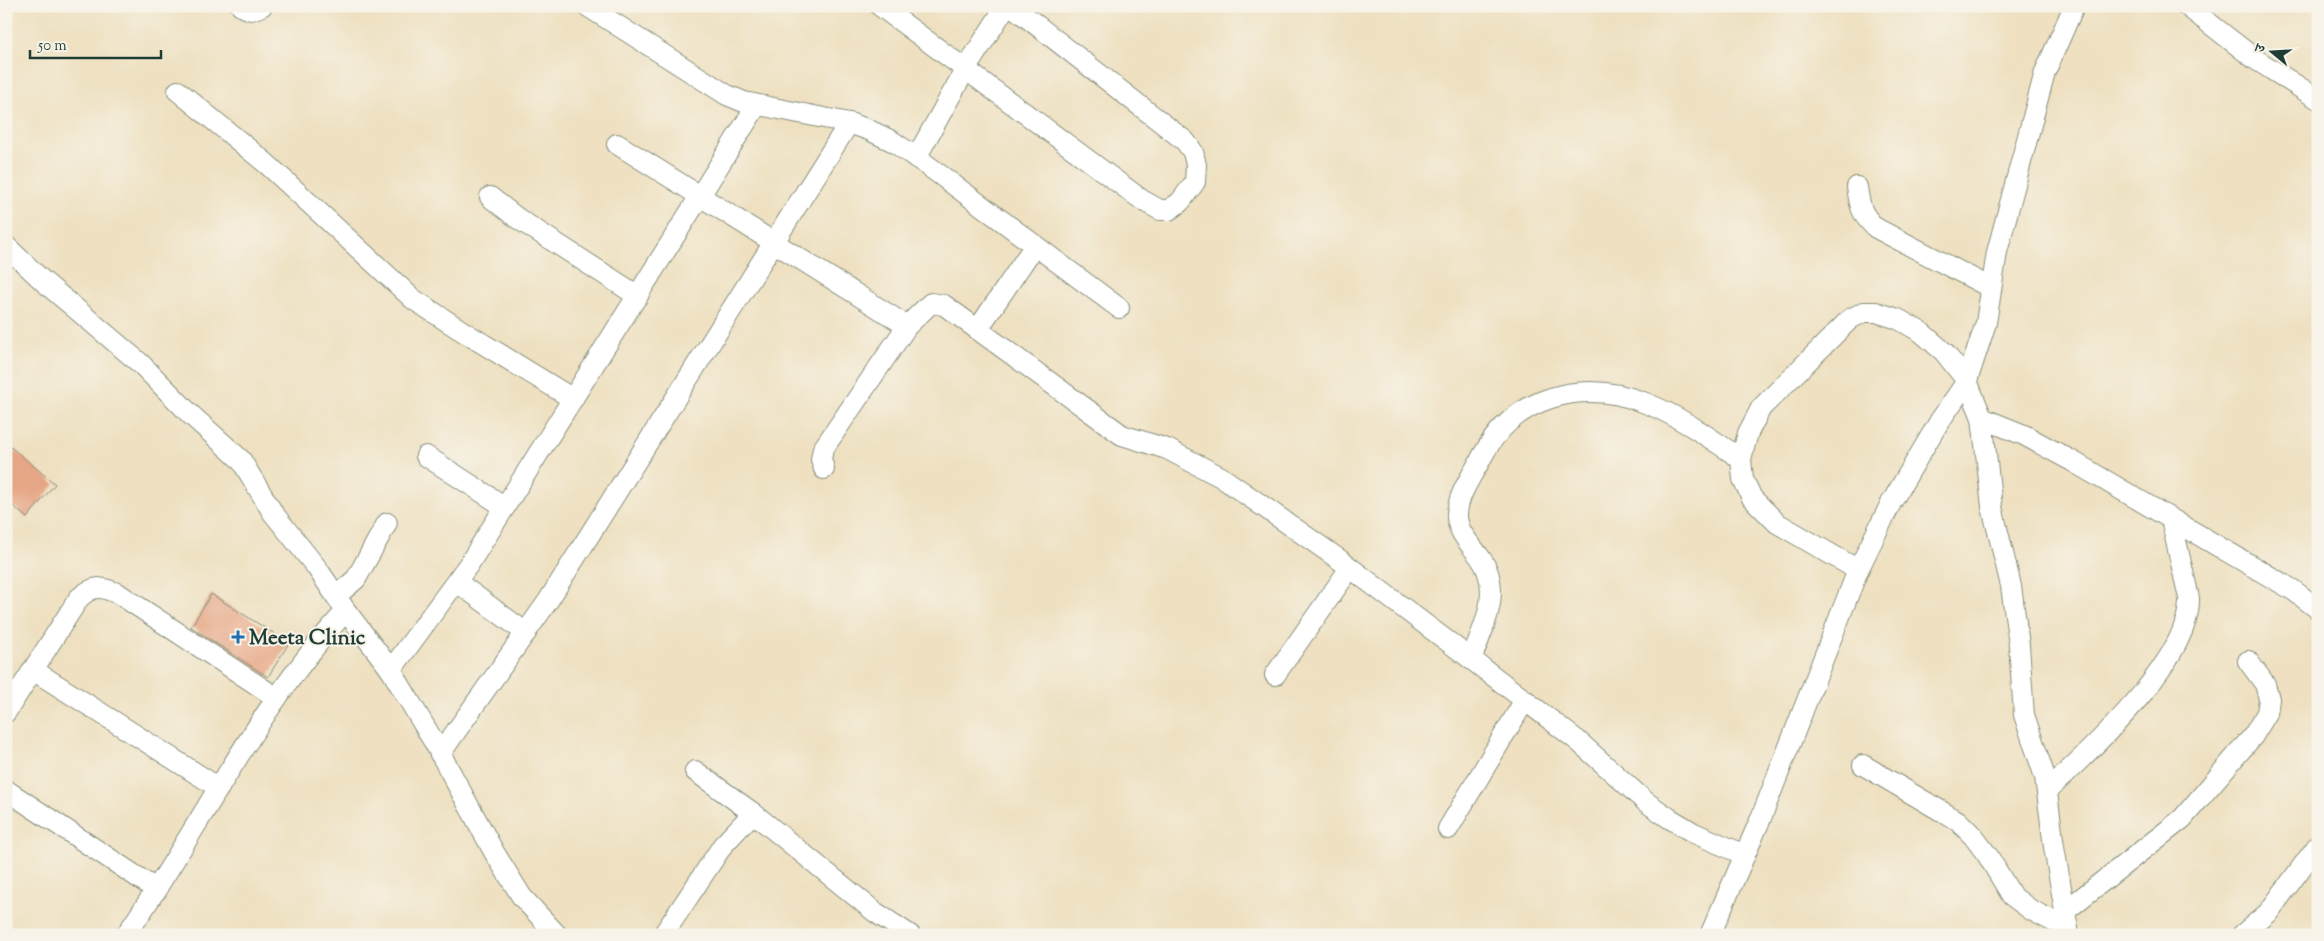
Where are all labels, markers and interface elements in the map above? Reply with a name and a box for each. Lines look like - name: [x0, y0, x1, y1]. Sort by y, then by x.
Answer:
- scale bar: [30, 28, 161, 60]
- north arrow: [2246, 28, 2296, 78]
- text: 50 m: [37, 36, 67, 57]
- text: उ: [2251, 41, 2272, 56]
- place label: Meeta Clinic: [249, 624, 366, 654]
- marker: Meeta Clinic: [231, 630, 245, 644]

